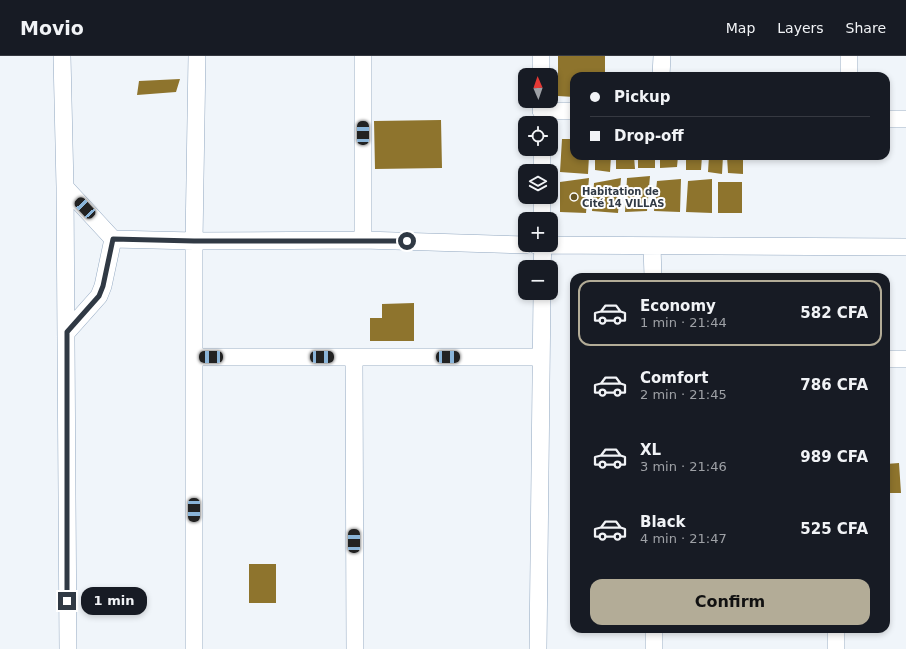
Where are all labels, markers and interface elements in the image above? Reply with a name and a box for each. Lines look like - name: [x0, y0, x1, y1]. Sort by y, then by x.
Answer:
- text: Movio: [20, 17, 84, 39]
- text: Map: [726, 20, 755, 36]
- text: Layers: [777, 20, 824, 36]
- text: Share: [846, 20, 886, 36]
- north arrow: [518, 68, 558, 108]
- map controls: [518, 68, 558, 300]
- text: Pickup: [614, 88, 670, 106]
- button: locate: [518, 116, 558, 156]
- car: [357, 121, 369, 145]
- text: Drop-off: [614, 127, 684, 145]
- button: layers: [518, 164, 558, 204]
- place label: Habitation de Cité 14 VILLAS: [582, 186, 664, 209]
- marker: Habitation de Cité 14 VILLAS: [569, 192, 579, 202]
- car: [72, 195, 98, 221]
- button: +: [518, 212, 558, 252]
- route start: [398, 232, 416, 250]
- button: −: [518, 260, 558, 300]
- icon: car: [592, 295, 628, 331]
- text: Economy: [640, 297, 716, 315]
- text: 582 CFA: [800, 304, 868, 322]
- text: 1 min · 21:44: [640, 315, 727, 330]
- car: [199, 351, 223, 363]
- car: [310, 351, 334, 363]
- car: [436, 351, 460, 363]
- icon: car: [592, 367, 628, 403]
- text: Comfort: [640, 369, 708, 387]
- text: 786 CFA: [800, 376, 868, 394]
- text: 2 min · 21:45: [640, 387, 727, 402]
- icon: car: [592, 439, 628, 475]
- text: XL: [640, 441, 661, 459]
- text: 989 CFA: [800, 448, 868, 466]
- text: 3 min · 21:46: [640, 459, 727, 474]
- car: [188, 498, 200, 522]
- icon: car: [592, 511, 628, 547]
- text: Black: [640, 513, 686, 531]
- text: 525 CFA: [800, 520, 868, 538]
- car: [348, 529, 360, 553]
- text: 4 min · 21:47: [640, 531, 727, 546]
- button: Confirm: [590, 579, 870, 625]
- callout: 1 min: [81, 587, 147, 615]
- route end: [58, 592, 76, 610]
- text: 1 min: [94, 593, 134, 608]

